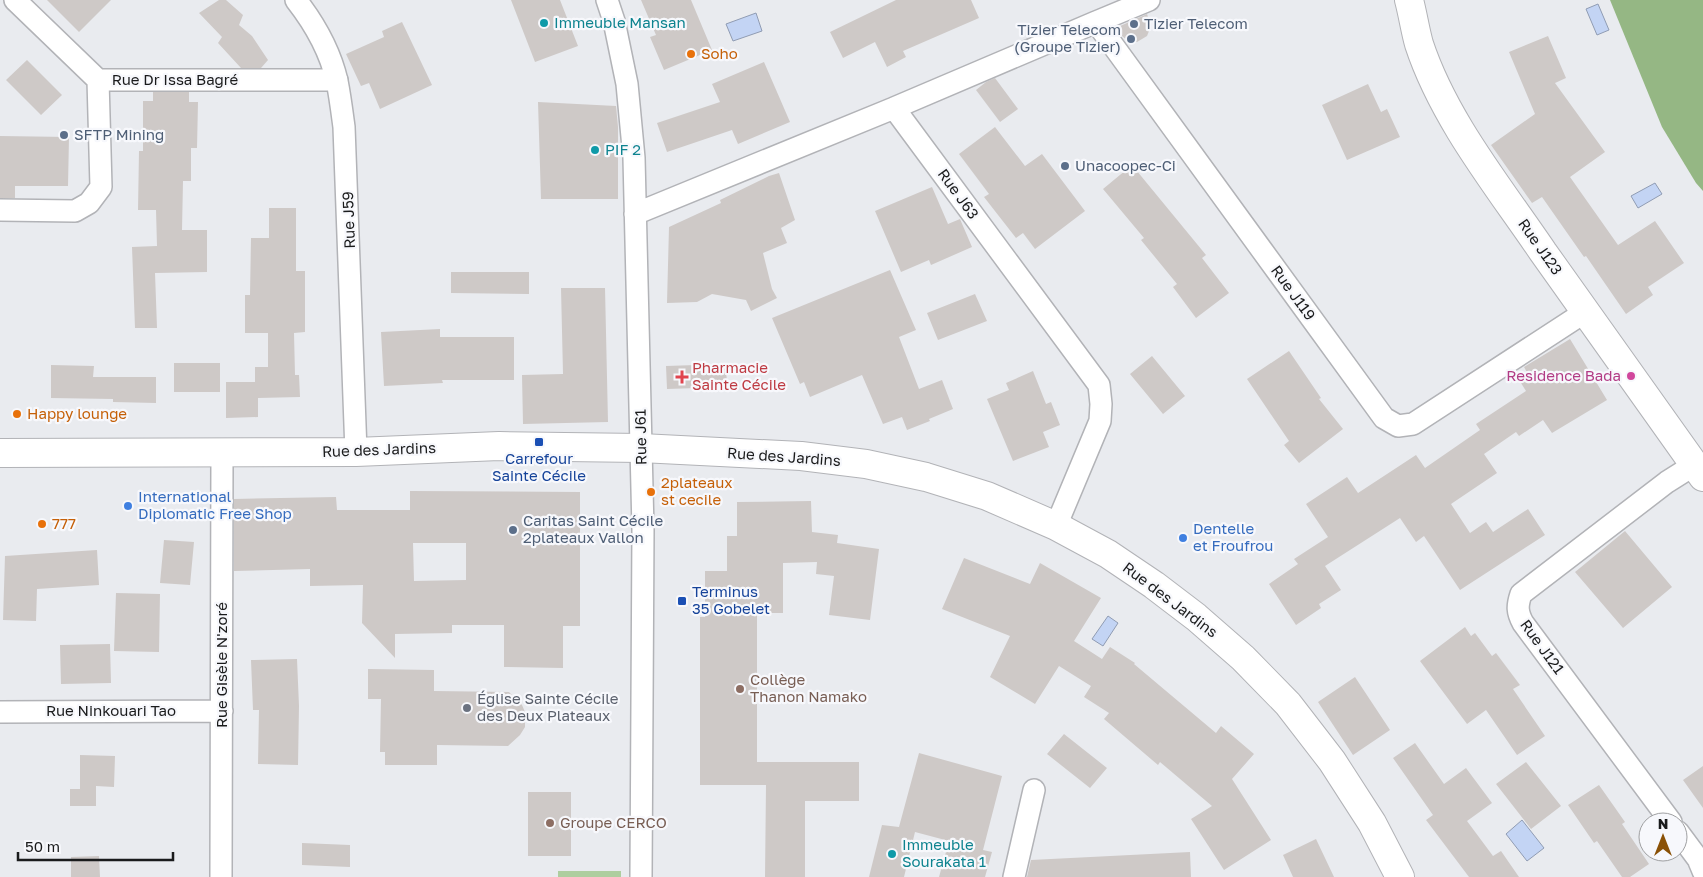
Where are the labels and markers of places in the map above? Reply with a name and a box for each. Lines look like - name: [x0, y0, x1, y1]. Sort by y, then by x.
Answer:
- place label: Immeuble Mansan: [554, 13, 686, 31]
- place label: Tizier Telecom: [1144, 14, 1248, 32]
- marker: Immeuble Mansan: [538, 17, 550, 29]
- marker: Tizier Telecom: [1128, 18, 1140, 30]
- place label: Tizier Telecom (Groupe Tizier): [1014, 20, 1121, 55]
- marker: Tizier Telecom (Groupe Tizier): [1125, 33, 1137, 45]
- place label: Soho: [701, 44, 738, 62]
- marker: Soho: [685, 48, 697, 60]
- place label: SFTP Mining: [74, 125, 164, 143]
- marker: SFTP Mining: [58, 129, 70, 141]
- place label: PIF 2: [605, 140, 641, 158]
- marker: PIF 2: [589, 144, 601, 156]
- place label: Unacoopec-Ci: [1075, 156, 1176, 174]
- marker: Unacoopec-Ci: [1059, 160, 1071, 172]
- place label: Pharmacie Sainte Cécile: [692, 358, 786, 393]
- place label: Residence Bada: [1506, 366, 1621, 384]
- marker: Residence Bada: [1625, 370, 1637, 382]
- marker: Pharmacie Sainte Cécile: [676, 371, 688, 383]
- place label: Happy lounge: [27, 404, 127, 422]
- marker: Happy lounge: [11, 408, 23, 420]
- marker: Carrefour Sainte Cécile: [533, 436, 545, 448]
- place label: Carrefour Sainte Cécile: [492, 449, 586, 484]
- place label: 2plateaux st cecile: [661, 473, 733, 508]
- marker: 2plateaux st cecile: [645, 486, 657, 498]
- place label: International Diplomatic Free Shop: [138, 487, 292, 522]
- marker: International Diplomatic Free Shop: [122, 500, 134, 512]
- place label: Caritas Saint Cécile 2plateaux Vallon: [523, 511, 663, 546]
- place label: 777: [52, 514, 76, 532]
- marker: 777: [36, 518, 48, 530]
- place label: Dentelle et Froufrou: [1193, 519, 1273, 554]
- marker: Caritas Saint Cécile 2plateaux Vallon: [507, 524, 519, 536]
- marker: Dentelle et Froufrou: [1177, 532, 1189, 544]
- place label: Terminus 35 Gobelet: [692, 582, 770, 617]
- marker: Terminus 35 Gobelet: [676, 595, 688, 607]
- place label: Collège Thanon Namako: [750, 670, 867, 705]
- marker: Collège Thanon Namako: [734, 683, 746, 695]
- place label: Église Sainte Cécile des Deux Plateaux: [477, 689, 619, 724]
- marker: Église Sainte Cécile des Deux Plateaux: [461, 702, 473, 714]
- place label: Groupe CERCO: [560, 813, 667, 831]
- marker: Groupe CERCO: [544, 817, 556, 829]
- place label: Immeuble Sourakata 1: [902, 835, 986, 870]
- marker: Immeuble Sourakata 1: [886, 848, 898, 860]

